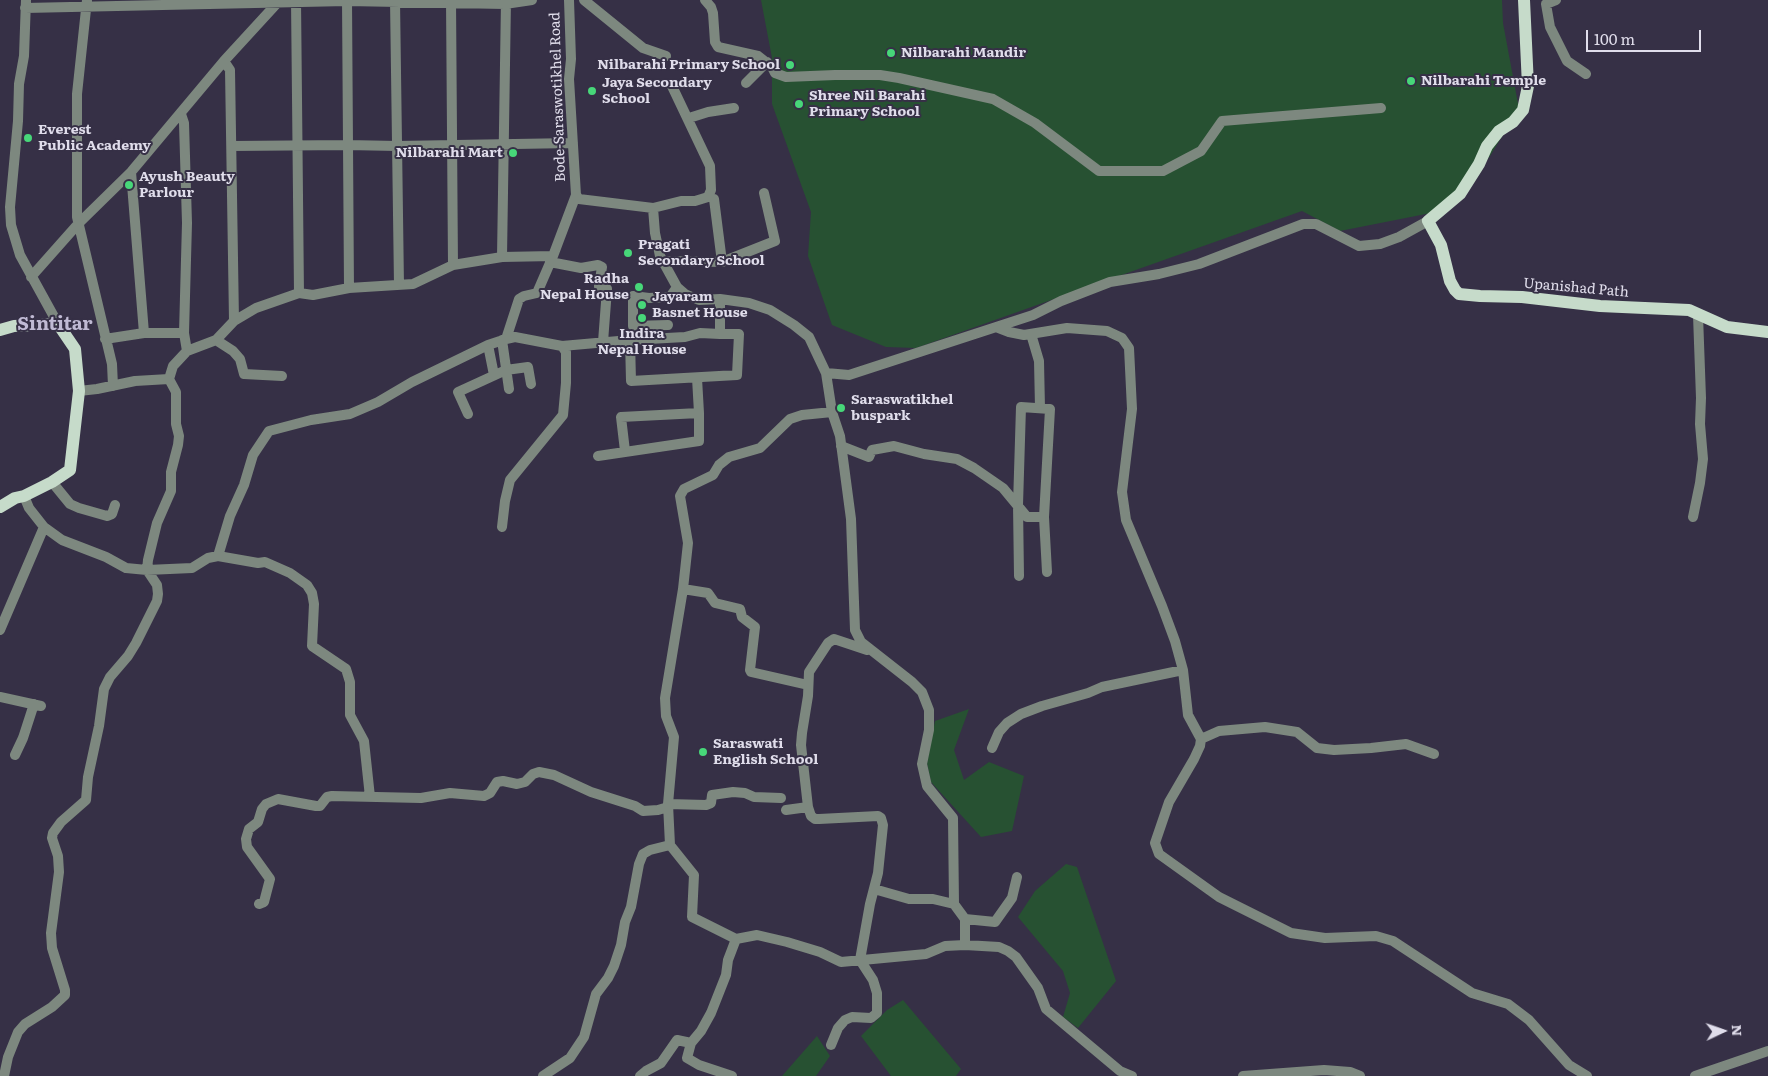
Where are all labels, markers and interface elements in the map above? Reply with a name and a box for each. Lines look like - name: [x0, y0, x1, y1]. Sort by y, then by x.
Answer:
- street label: Bode-Saraswotikhel Road: [547, 12, 569, 182]
- scale bar: [1588, 20, 1703, 52]
- text: 100 m: [1594, 27, 1635, 50]
- place label: Nilbarahi Mandir: [901, 45, 1026, 61]
- marker: Nilbarahi Mandir: [885, 47, 897, 59]
- place label: Nilbarahi Primary School: [597, 57, 780, 73]
- marker: Nilbarahi Primary School: [784, 59, 796, 71]
- place label: Nilbarahi Temple: [1421, 73, 1546, 89]
- place label: Jaya Secondary School: [602, 75, 712, 108]
- marker: Nilbarahi Temple: [1405, 75, 1417, 87]
- marker: Jaya Secondary School: [586, 85, 598, 97]
- place label: Shree Nil Barahi Primary School: [809, 88, 926, 120]
- marker: Shree Nil Barahi Primary School: [793, 98, 805, 110]
- place label: Everest Public Academy: [38, 122, 151, 154]
- marker: Everest Public Academy: [22, 132, 34, 144]
- place label: Nilbarahi Mart: [396, 145, 503, 161]
- marker: Nilbarahi Mart: [507, 147, 519, 159]
- place label: Ayush Beauty Parlour: [139, 169, 235, 202]
- marker: Ayush Beauty Parlour: [123, 179, 135, 191]
- place label: Pragati Secondary School: [638, 237, 765, 270]
- marker: Pragati Secondary School: [622, 247, 634, 259]
- place label: Radha Nepal House: [540, 271, 629, 304]
- street label: Upanishad Path: [1523, 275, 1629, 301]
- marker: Radha Nepal House: [633, 281, 645, 293]
- place label: Jayaram Basnet House: [652, 289, 748, 322]
- marker: Jayaram Basnet House: [636, 299, 648, 311]
- marker: Indira Nepal House: [636, 312, 648, 324]
- district label: Sintitar: [17, 313, 93, 335]
- place label: Indira Nepal House: [598, 326, 686, 358]
- place label: Saraswatikhel buspark: [851, 392, 953, 424]
- marker: Saraswatikhel buspark: [835, 402, 847, 414]
- place label: Saraswati English School: [713, 736, 818, 769]
- marker: Saraswati English School: [697, 746, 709, 758]
- north arrow: [1698, 1006, 1748, 1056]
- text: N: [1728, 1024, 1748, 1037]

